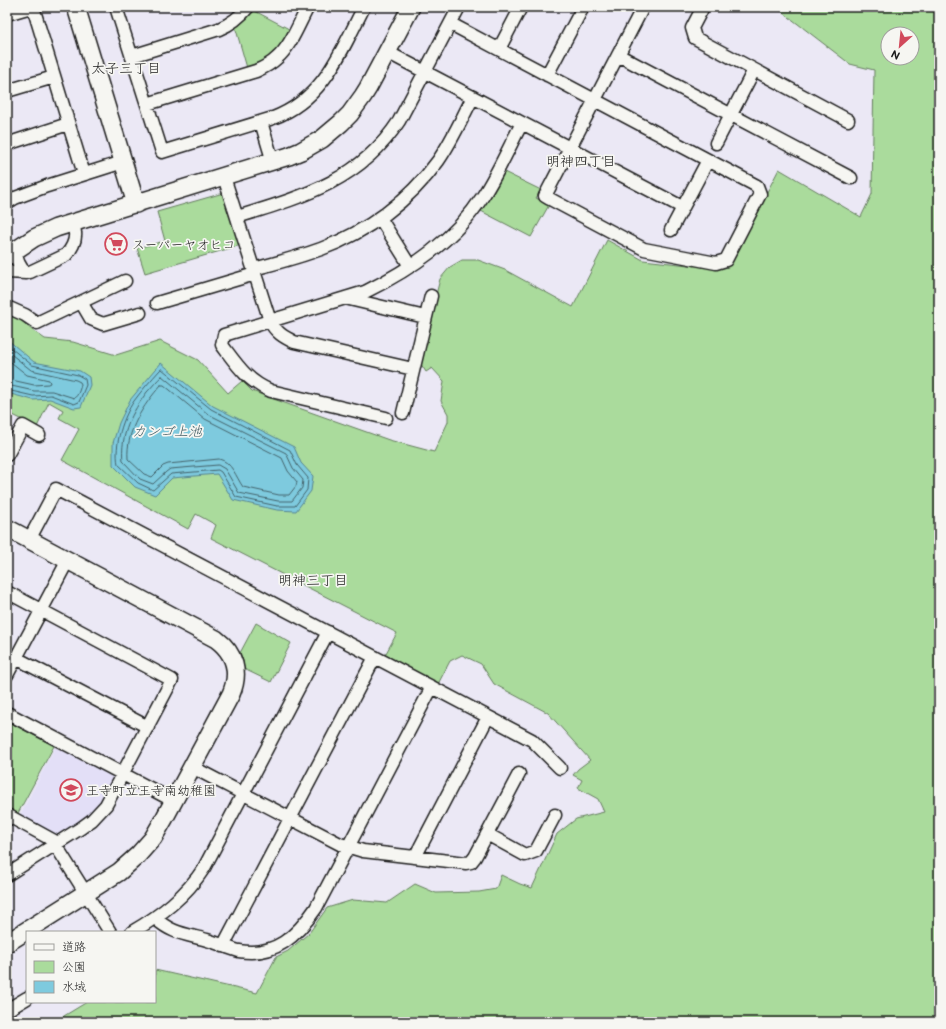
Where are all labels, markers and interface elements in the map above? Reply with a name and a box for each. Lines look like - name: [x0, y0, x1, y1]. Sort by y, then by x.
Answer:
- north arrow: [880, 26, 920, 66]
- text: N: [889, 47, 902, 62]
- district label: 太子三丁目: [91, 60, 161, 77]
- district label: 明神四丁目: [546, 153, 616, 170]
- supermarket icon: スーパーヤオヒコ: [103, 231, 129, 257]
- place label: スーパーヤオヒコ: [132, 237, 235, 253]
- water label: カンゴ上池: [132, 423, 203, 440]
- district label: 明神三丁目: [278, 572, 348, 589]
- school or university icon: 王寺町立王寺南幼稚園: [58, 777, 84, 803]
- place label: 王寺町立王寺南幼稚園: [86, 783, 216, 799]
- legend: [26, 931, 156, 1003]
- text: 道路: [62, 940, 86, 955]
- text: 公園: [62, 960, 86, 975]
- text: 水域: [62, 980, 86, 995]

